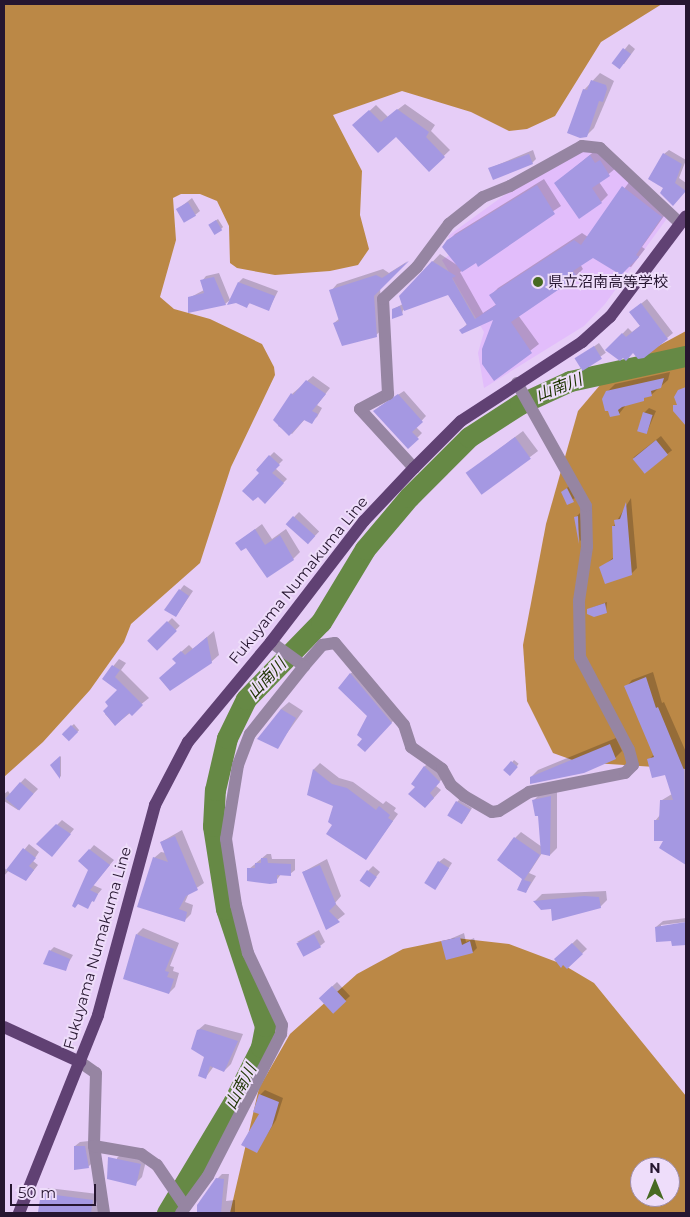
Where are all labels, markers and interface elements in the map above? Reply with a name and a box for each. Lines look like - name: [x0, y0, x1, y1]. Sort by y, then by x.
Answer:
- place label: 県立沼南高等学校: [548, 273, 668, 291]
- marker: 県立沼南高等学校: [532, 276, 544, 288]
- water label: 山南川: [533, 370, 585, 406]
- street label: Fukuyama Numakuma Line: [225, 493, 371, 667]
- water label: 山南川: [244, 655, 290, 703]
- street label: Fukuyama Numakuma Line: [59, 844, 135, 1052]
- water label: 山南川: [221, 1061, 261, 1113]
- north arrow: [630, 1157, 680, 1207]
- text: N: [649, 1159, 661, 1177]
- scale bar: [12, 1174, 99, 1206]
- text: 50 m: [18, 1183, 56, 1202]

